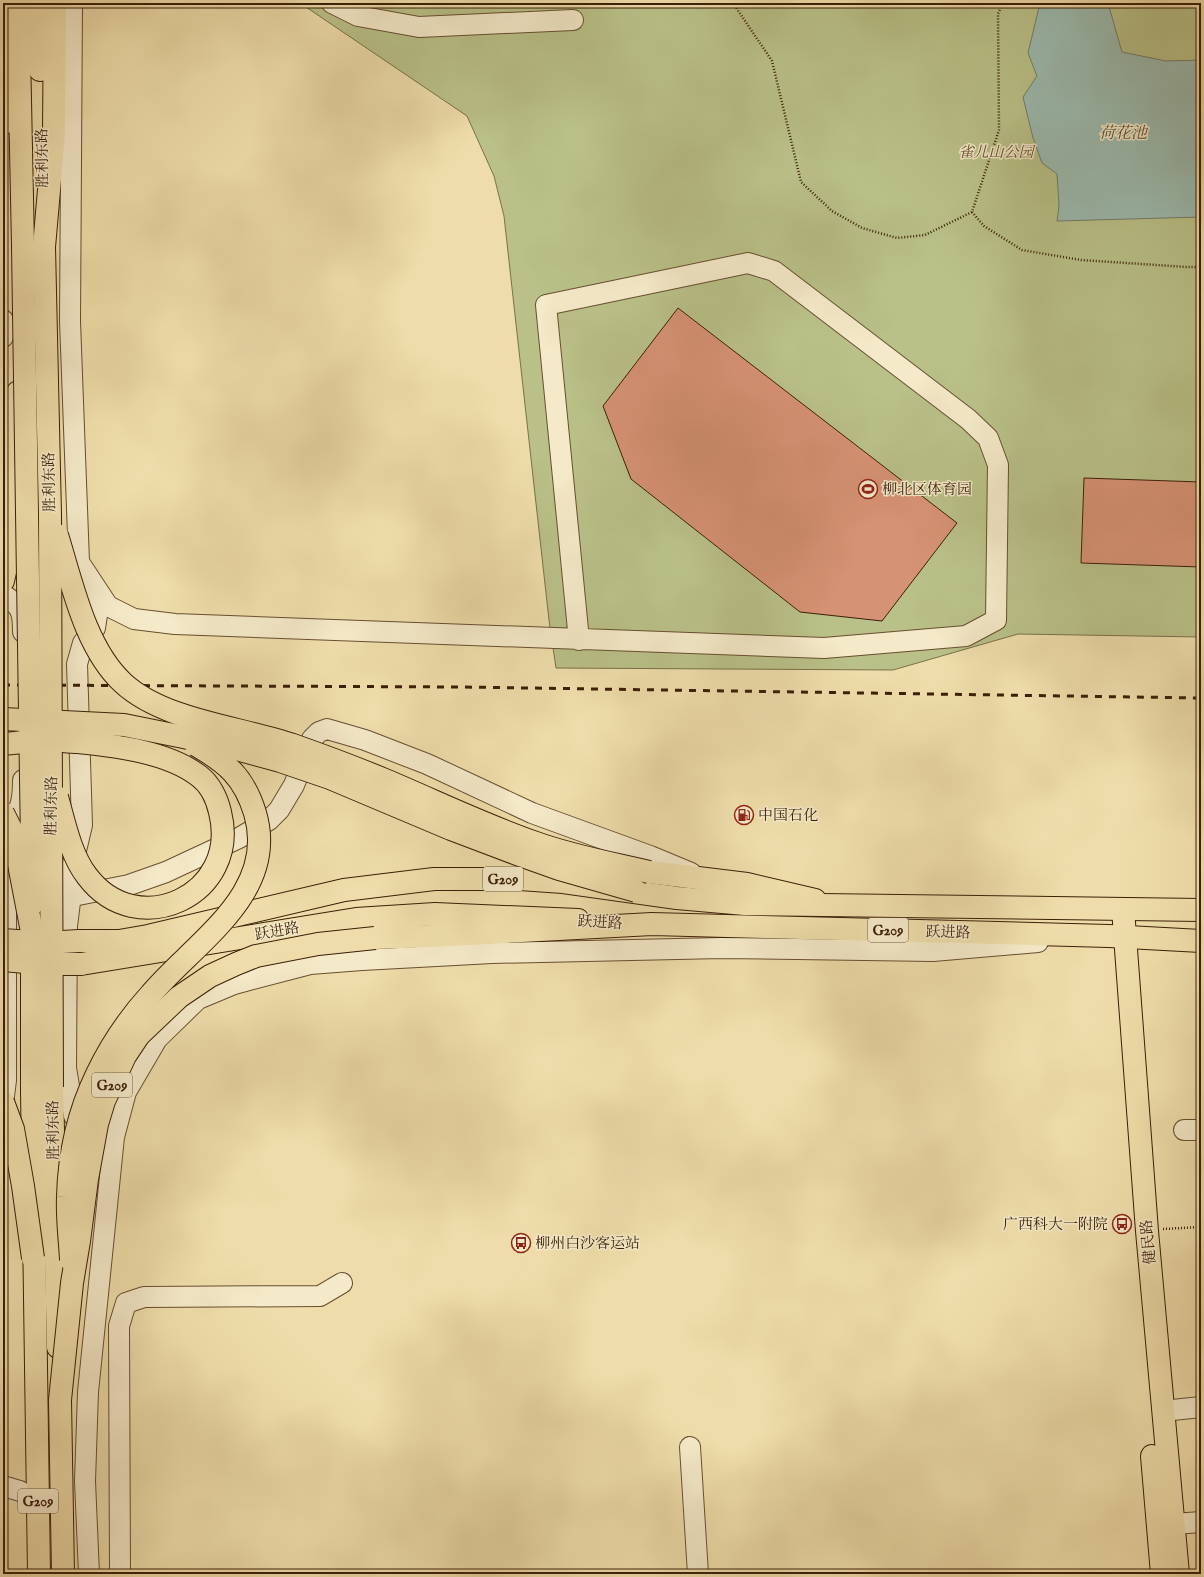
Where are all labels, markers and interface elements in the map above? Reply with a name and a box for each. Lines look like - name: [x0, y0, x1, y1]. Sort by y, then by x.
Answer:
- water label: 荷花池: [1099, 124, 1149, 144]
- street label: 胜利东路: [32, 128, 53, 188]
- park label: 雀儿山公园: [958, 143, 1035, 162]
- street label: 胜利东路: [39, 452, 60, 512]
- sports icon: 柳北区体育园: [857, 478, 879, 500]
- place label: 柳北区体育园: [882, 480, 972, 499]
- street label: 胜利东路: [41, 776, 62, 836]
- fuel station icon: 中国石化: [733, 804, 755, 826]
- place label: 中国石化: [758, 806, 818, 825]
- road number: G209: [483, 867, 523, 891]
- street label: 跃进路: [577, 912, 623, 933]
- street label: 跃进路: [253, 918, 301, 945]
- road number: G209: [868, 918, 908, 942]
- street label: 跃进路: [925, 923, 971, 942]
- road number: G209: [92, 1073, 132, 1097]
- street label: 胜利东路: [43, 1100, 64, 1160]
- bus stop icon: 广西科大一附院: [1111, 1213, 1133, 1235]
- place label: 广西科大一附院: [1003, 1215, 1108, 1234]
- street label: 健民路: [1137, 1219, 1160, 1265]
- bus stop icon: 柳州白沙客运站: [510, 1232, 532, 1254]
- place label: 柳州白沙客运站: [535, 1234, 640, 1253]
- road number: G209: [18, 1489, 58, 1513]

